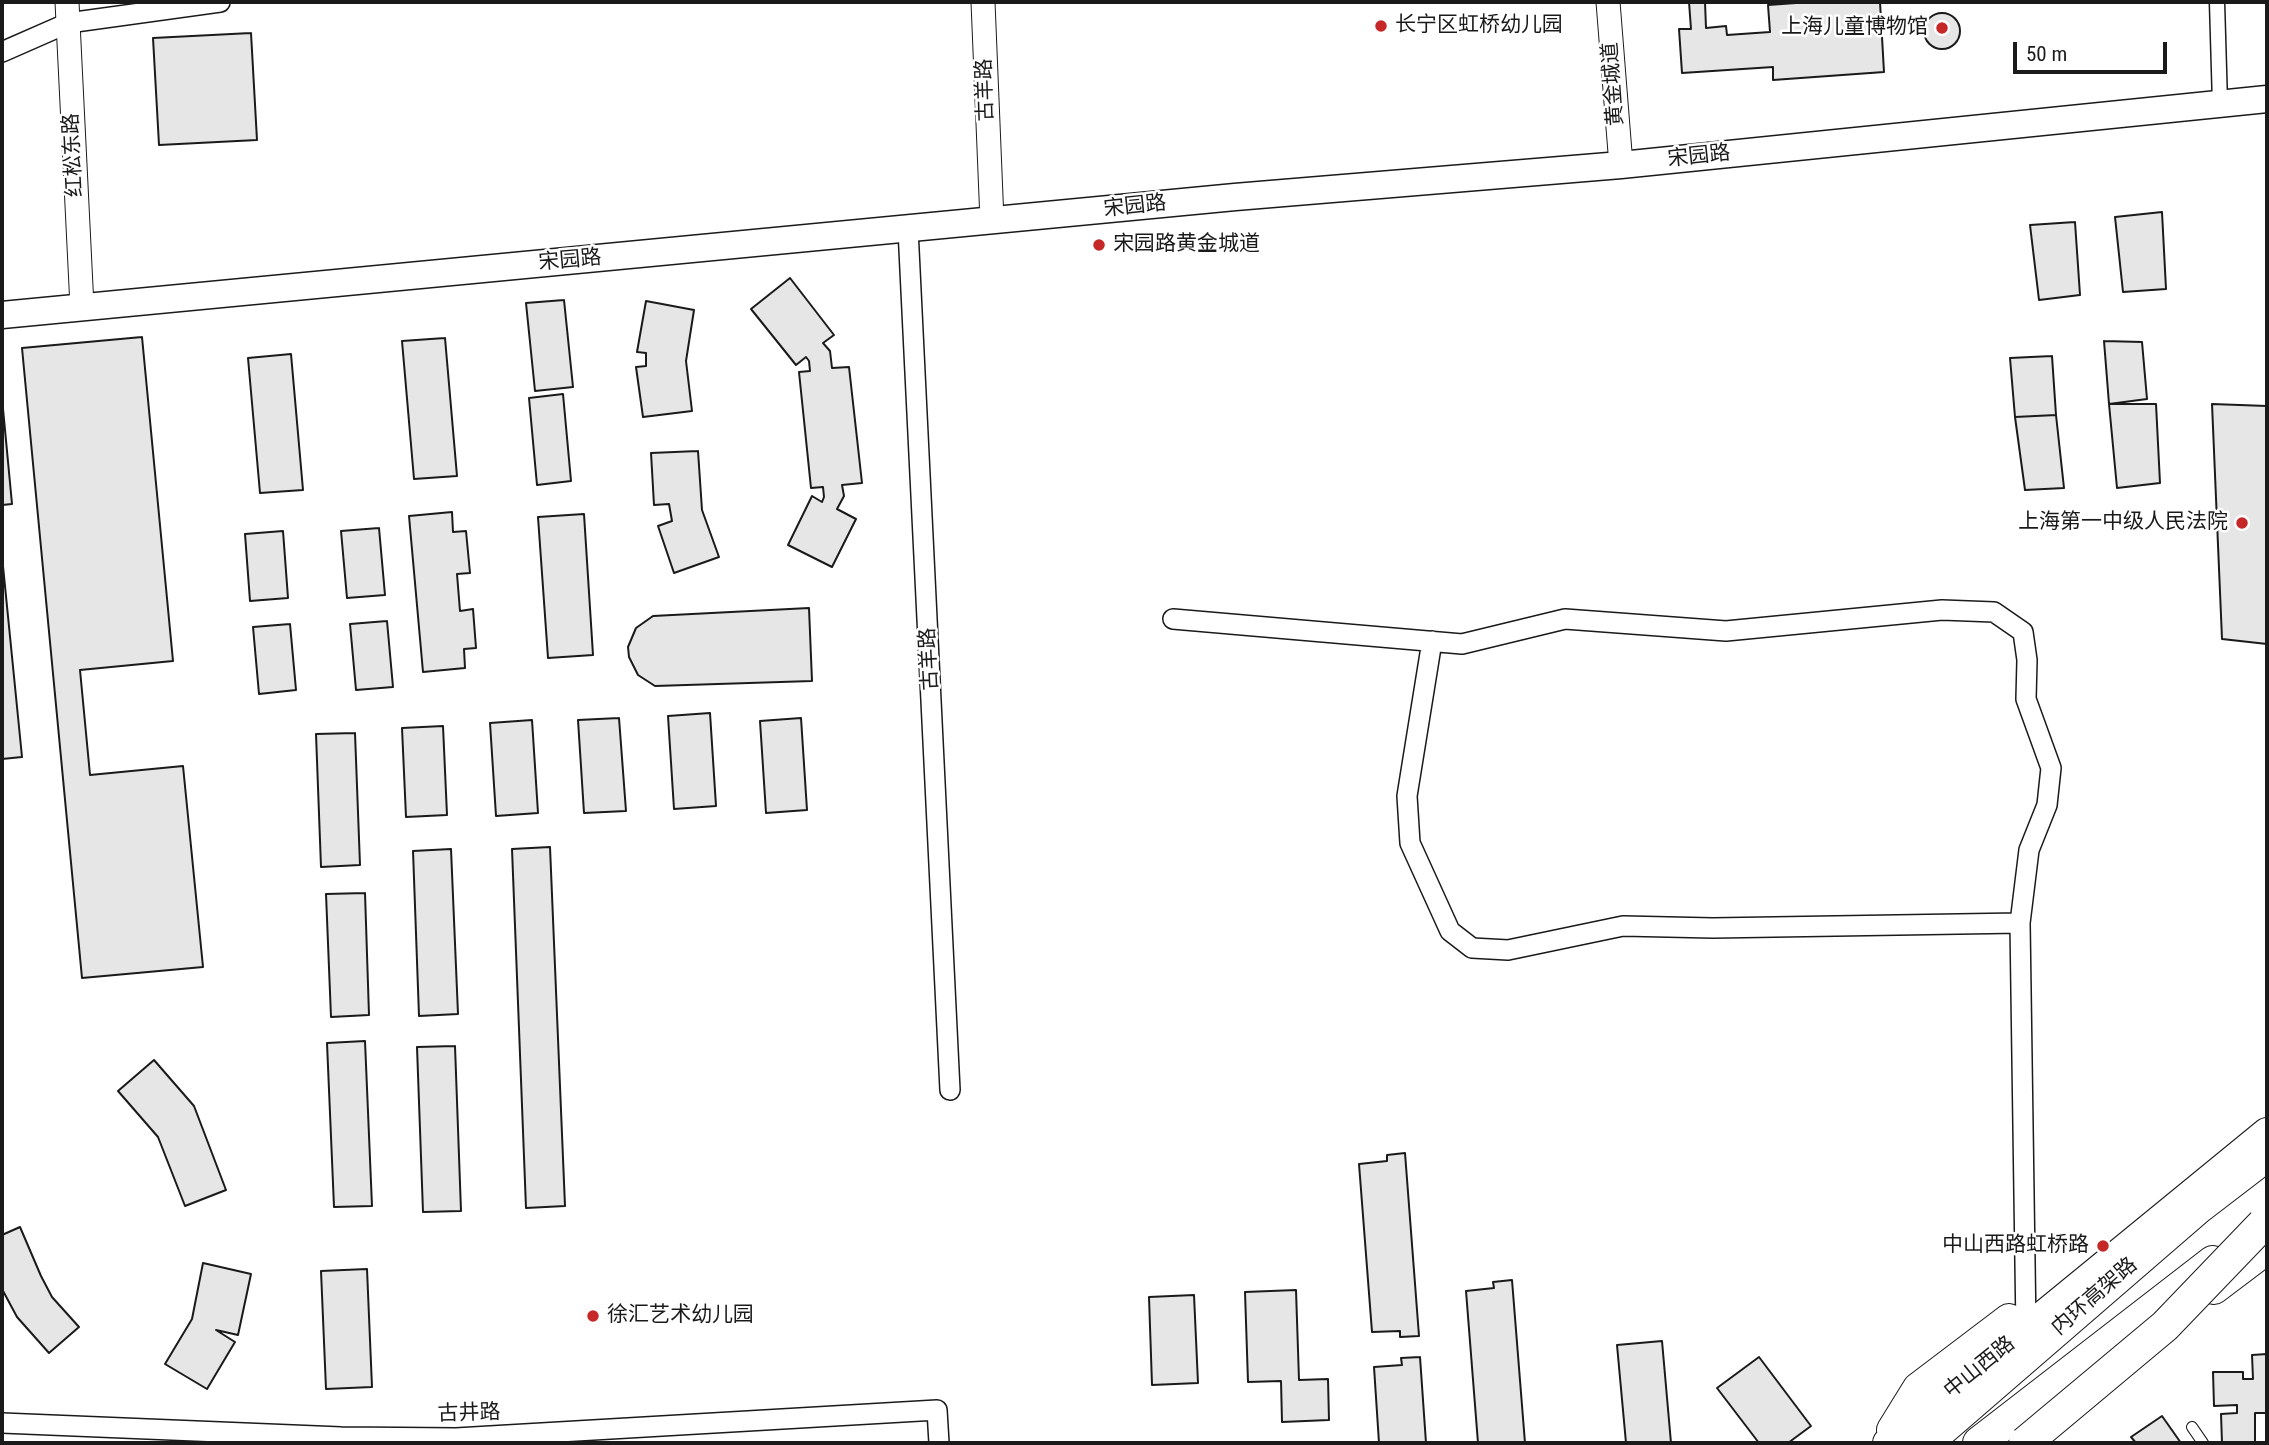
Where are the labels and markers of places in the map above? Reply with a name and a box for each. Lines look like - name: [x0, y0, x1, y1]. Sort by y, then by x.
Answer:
- place label: 长宁区虹桥幼儿园: [1395, 13, 1563, 39]
- place label: 上海儿童博物馆: [1781, 15, 1928, 41]
- marker: 长宁区虹桥幼儿园: [1373, 18, 1389, 34]
- marker: 上海儿童博物馆: [1934, 20, 1950, 36]
- place label: 宋园路黄金城道: [1113, 232, 1260, 258]
- marker: 宋园路黄金城道: [1091, 237, 1107, 253]
- place label: 上海第一中级人民法院: [2018, 510, 2228, 536]
- marker: 上海第一中级人民法院: [2234, 515, 2250, 531]
- place label: 中山西路虹桥路: [1942, 1233, 2089, 1259]
- marker: 中山西路虹桥路: [2095, 1238, 2111, 1254]
- place label: 徐汇艺术幼儿园: [607, 1303, 754, 1329]
- marker: 徐汇艺术幼儿园: [585, 1308, 601, 1324]

